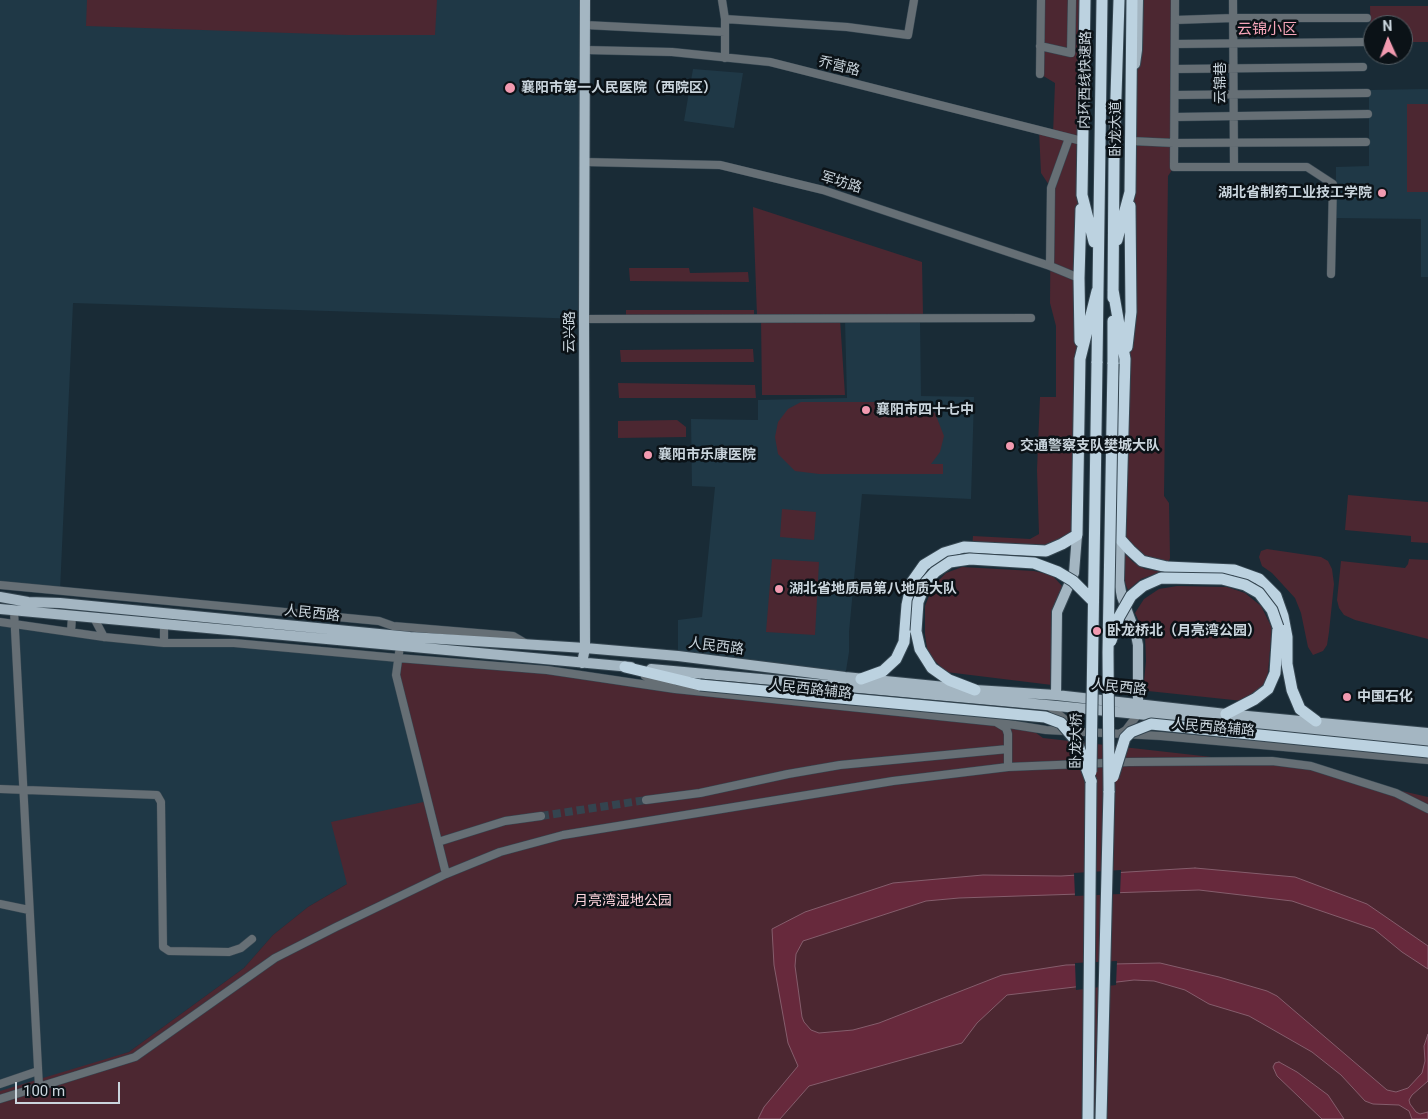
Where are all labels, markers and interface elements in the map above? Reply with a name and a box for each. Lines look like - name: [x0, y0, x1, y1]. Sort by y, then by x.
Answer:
- north arrow: [1363, 15, 1413, 65]
- text: N: [1382, 18, 1393, 34]
- district label: 云锦小区: [1237, 21, 1297, 39]
- street label: 内环西线快速路: [1077, 31, 1095, 129]
- street label: 乔营路: [817, 54, 861, 80]
- street label: 云锦巷: [1213, 62, 1229, 104]
- place label: 襄阳市第一人民医院（西院区）: [521, 80, 717, 96]
- marker: 襄阳市第一人民医院（西院区）: [503, 81, 517, 95]
- street label: 卧龙大道: [1108, 101, 1124, 157]
- street label: 军坊路: [818, 169, 864, 197]
- place label: 湖北省制药工业技工学院: [1218, 185, 1372, 201]
- marker: 湖北省制药工业技工学院: [1376, 187, 1388, 199]
- street label: 云兴路: [562, 311, 578, 353]
- place label: 襄阳市四十七中: [876, 402, 974, 418]
- marker: 襄阳市四十七中: [860, 404, 872, 416]
- place label: 交通警察支队樊城大队: [1020, 438, 1160, 454]
- marker: 交通警察支队樊城大队: [1004, 440, 1016, 452]
- place label: 襄阳市乐康医院: [658, 447, 756, 463]
- marker: 襄阳市乐康医院: [642, 449, 654, 461]
- place label: 湖北省地质局第八地质大队: [789, 581, 957, 597]
- marker: 湖北省地质局第八地质大队: [773, 583, 785, 595]
- street label: 人民西路: [283, 603, 341, 625]
- place label: 卧龙桥北（月亮湾公园）: [1107, 623, 1261, 639]
- marker: 卧龙桥北（月亮湾公园）: [1091, 625, 1103, 637]
- street label: 人民西路: [687, 635, 745, 659]
- street label: 人民西路辅路: [767, 677, 853, 703]
- street label: 人民西路: [1090, 677, 1148, 699]
- place label: 中国石化: [1357, 689, 1413, 705]
- marker: 中国石化: [1341, 691, 1353, 703]
- street label: 卧龙大桥: [1068, 713, 1086, 769]
- street label: 人民西路辅路: [1170, 716, 1256, 740]
- park label: 月亮湾湿地公园: [574, 893, 672, 909]
- scale bar: [18, 1072, 122, 1104]
- text: 100 m: [23, 1082, 65, 1100]

